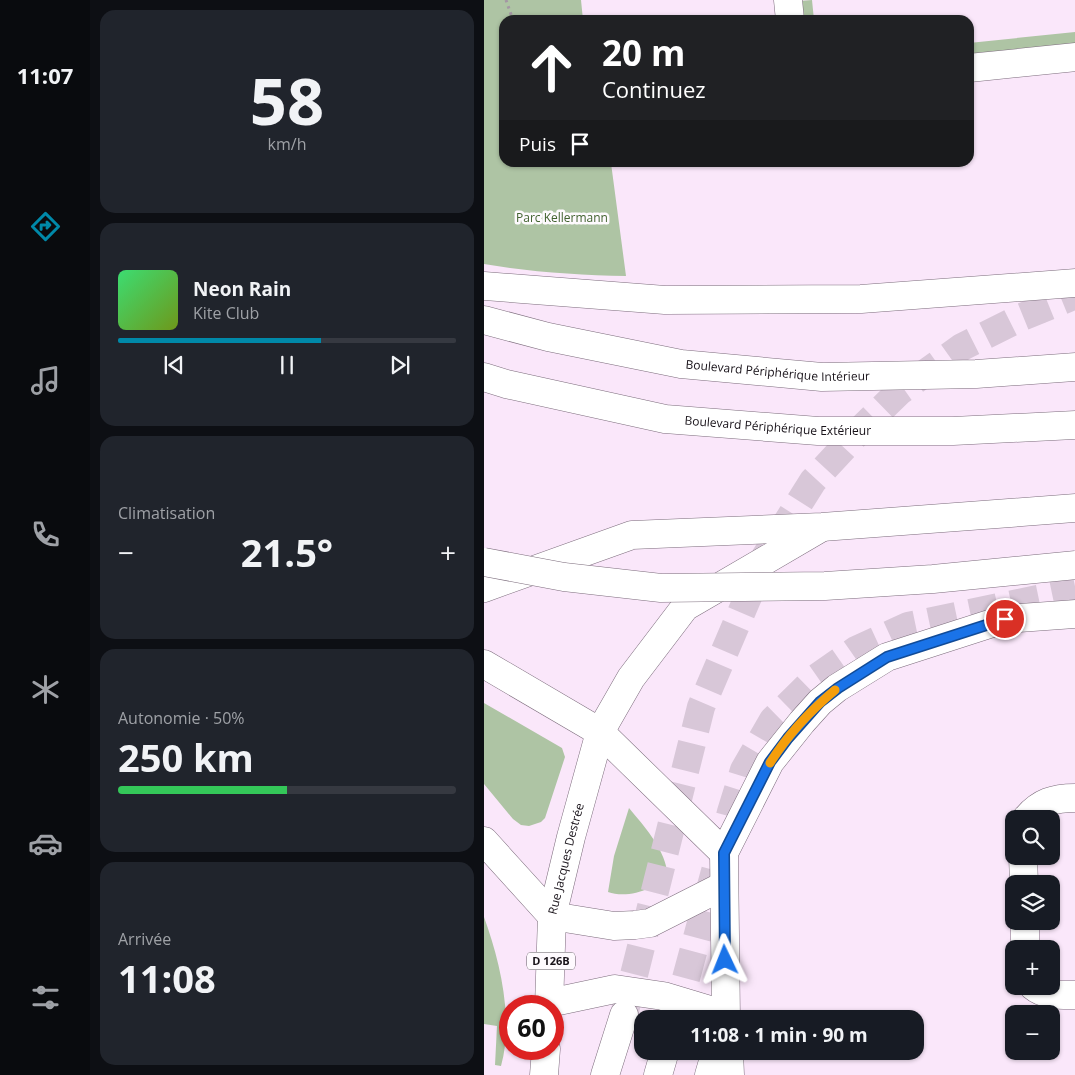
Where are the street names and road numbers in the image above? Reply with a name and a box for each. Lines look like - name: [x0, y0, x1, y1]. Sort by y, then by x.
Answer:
- street label: Boulevard Périphérique Intérieur: [685, 355, 870, 385]
- street label: Boulevard Périphérique Extérieur: [684, 412, 871, 439]
- street label: Rue Jacques Destrée: [544, 801, 588, 916]
- road number: D 126B: [527, 952, 575, 969]

